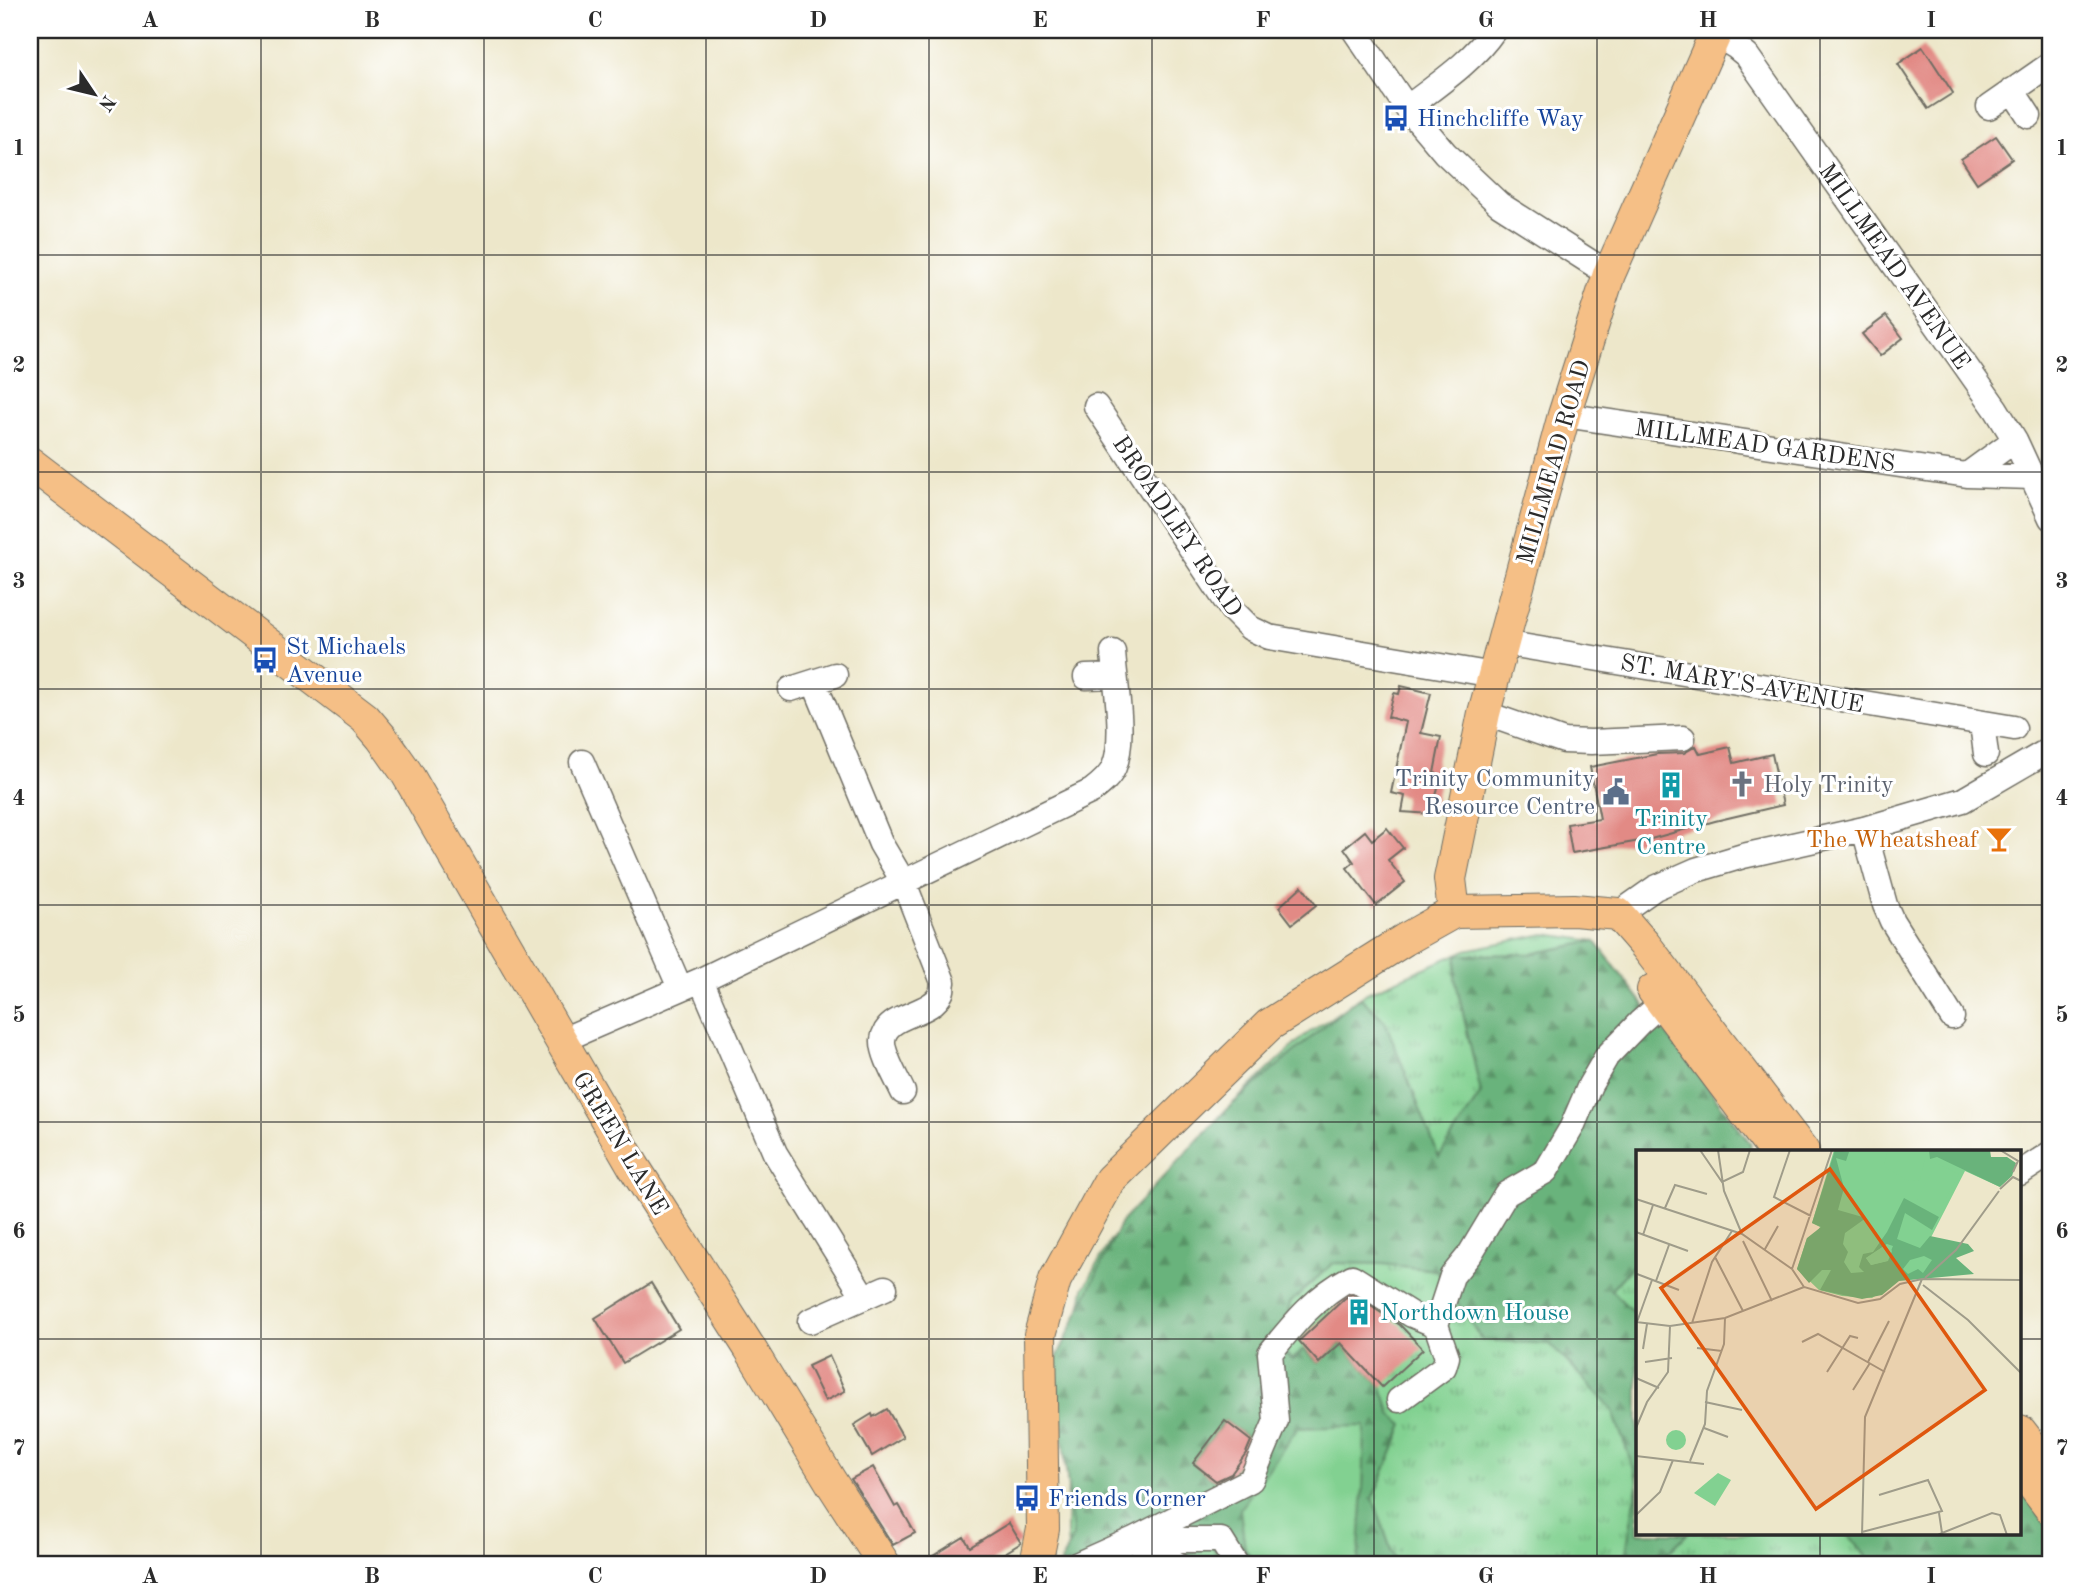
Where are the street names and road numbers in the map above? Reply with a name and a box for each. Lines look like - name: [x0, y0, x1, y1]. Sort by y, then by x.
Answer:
- street label: MILLMEAD AVENUE: [1813, 160, 1974, 375]
- street label: MILLMEAD ROAD: [1514, 357, 1596, 568]
- street label: MILLMEAD GARDENS: [1633, 417, 1897, 477]
- street label: BROADLEY ROAD: [1107, 432, 1246, 622]
- street label: ST. MARY'S AVENUE: [1618, 652, 1865, 718]
- street label: GREEN LANE: [567, 1068, 671, 1220]

